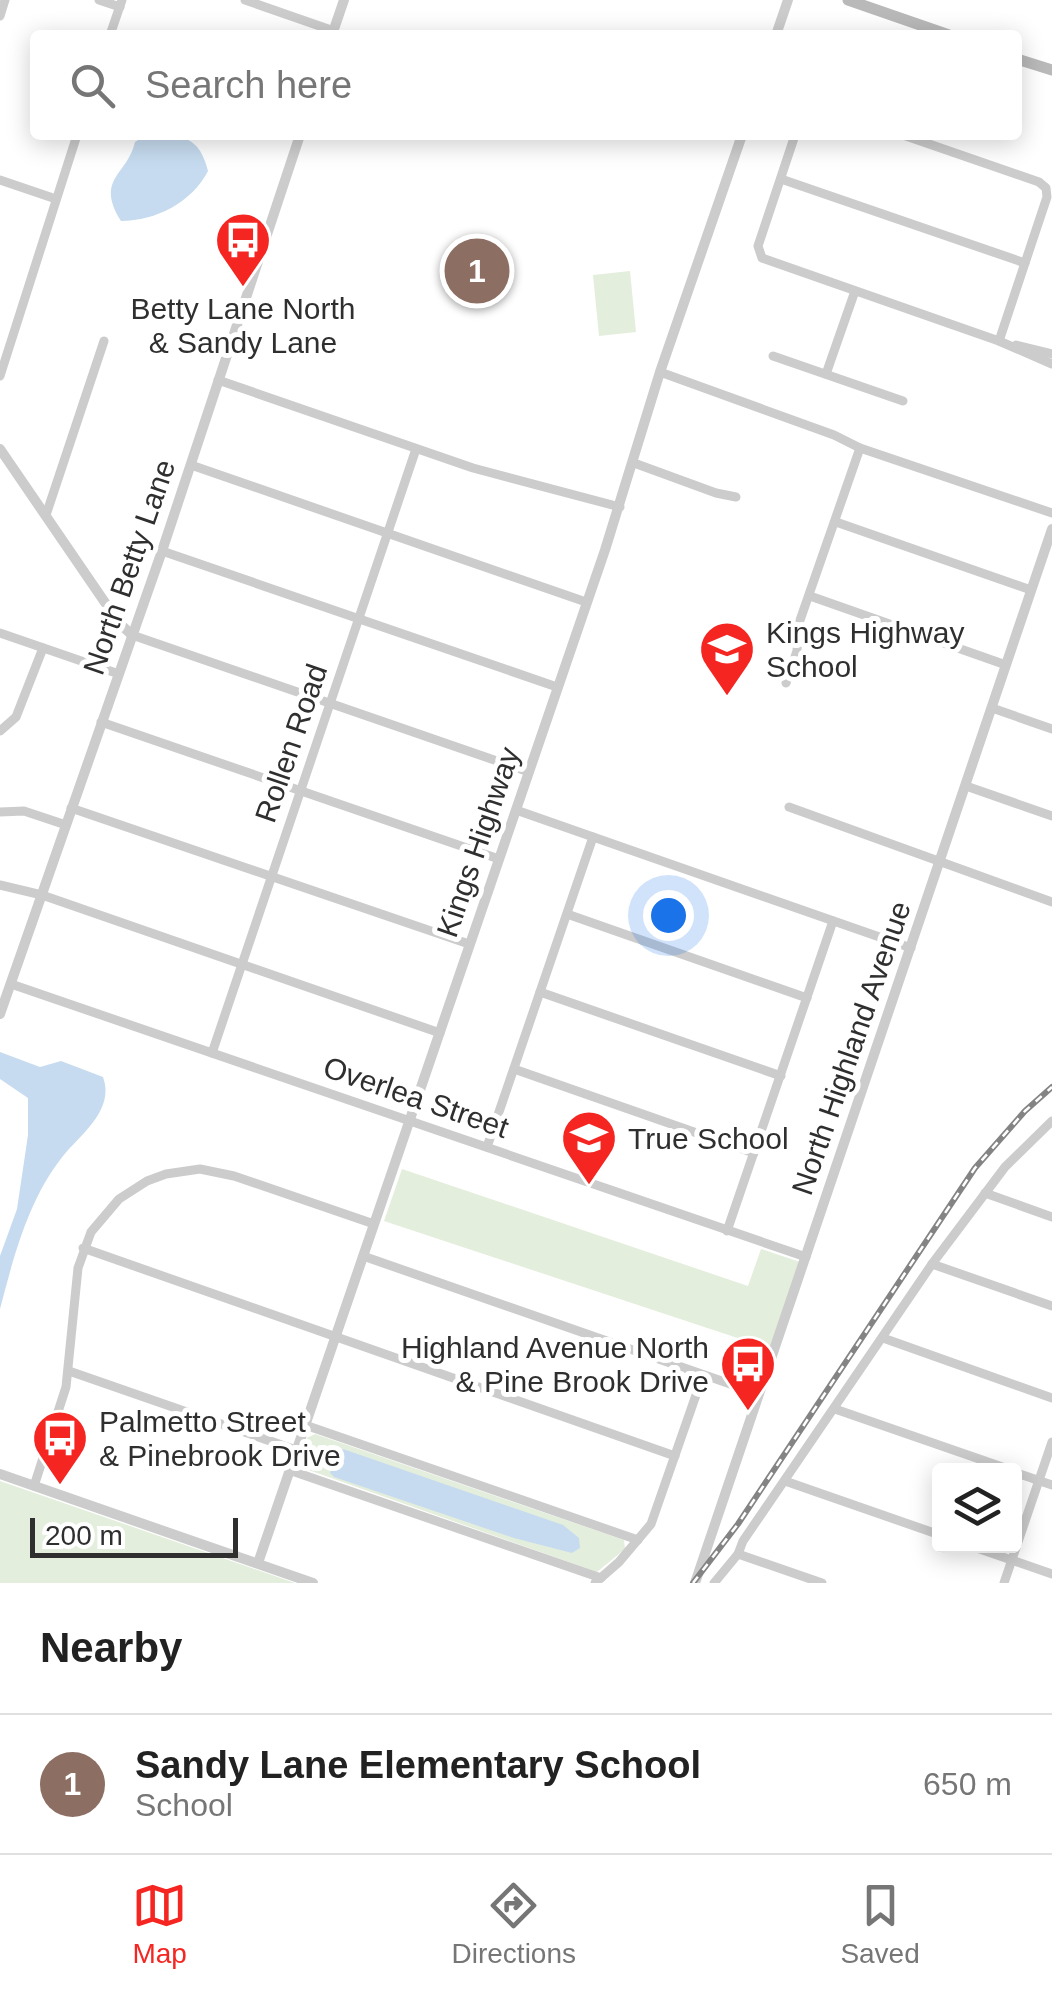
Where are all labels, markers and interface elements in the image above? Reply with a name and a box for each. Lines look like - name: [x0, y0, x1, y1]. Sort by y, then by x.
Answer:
- search box: [30, 30, 1022, 140]
- icon: search: [65, 58, 120, 113]
- text: Search here: [145, 64, 352, 106]
- bus stop icon: Betty Lane North & Sandy Lane: [213, 210, 273, 289]
- pin: 1: [444, 234, 510, 308]
- place label: Betty Lane North & Sandy Lane: [130, 292, 356, 359]
- street label: North Betty Lane: [77, 455, 181, 679]
- place label: Kings Highway School: [766, 616, 964, 683]
- school or university icon: Kings Highway School: [697, 619, 757, 698]
- street label: Rollen Road: [249, 660, 333, 826]
- street label: Kings Highway: [430, 743, 526, 941]
- your location: [643, 890, 694, 941]
- street label: North Highland Avenue: [785, 897, 917, 1199]
- street label: Overlea Street: [319, 1050, 513, 1144]
- school or university icon: True School: [559, 1108, 619, 1187]
- place label: True School: [628, 1122, 789, 1155]
- place label: Highland Avenue North & Pine Brook Drive: [401, 1331, 709, 1398]
- bus stop icon: Highland Avenue North & Pine Brook Drive: [718, 1334, 778, 1413]
- place label: Palmetto Street & Pinebrook Drive: [99, 1405, 341, 1472]
- bus stop icon: Palmetto Street & Pinebrook Drive: [30, 1408, 90, 1487]
- map controls: [932, 1463, 1022, 1553]
- button: layers: [932, 1463, 1022, 1553]
- scale bar: [30, 1513, 238, 1558]
- text: 200 m: [45, 1520, 123, 1551]
- text: Nearby: [40, 1624, 182, 1671]
- text: Sandy Lane Elementary School: [135, 1744, 701, 1786]
- text: 1: [64, 1766, 81, 1802]
- text: 650 m: [923, 1766, 1012, 1802]
- text: School: [135, 1787, 233, 1823]
- tab: Map: [132, 1878, 187, 1970]
- tab: Directions: [452, 1878, 576, 1970]
- tab: Saved: [840, 1878, 920, 1970]

